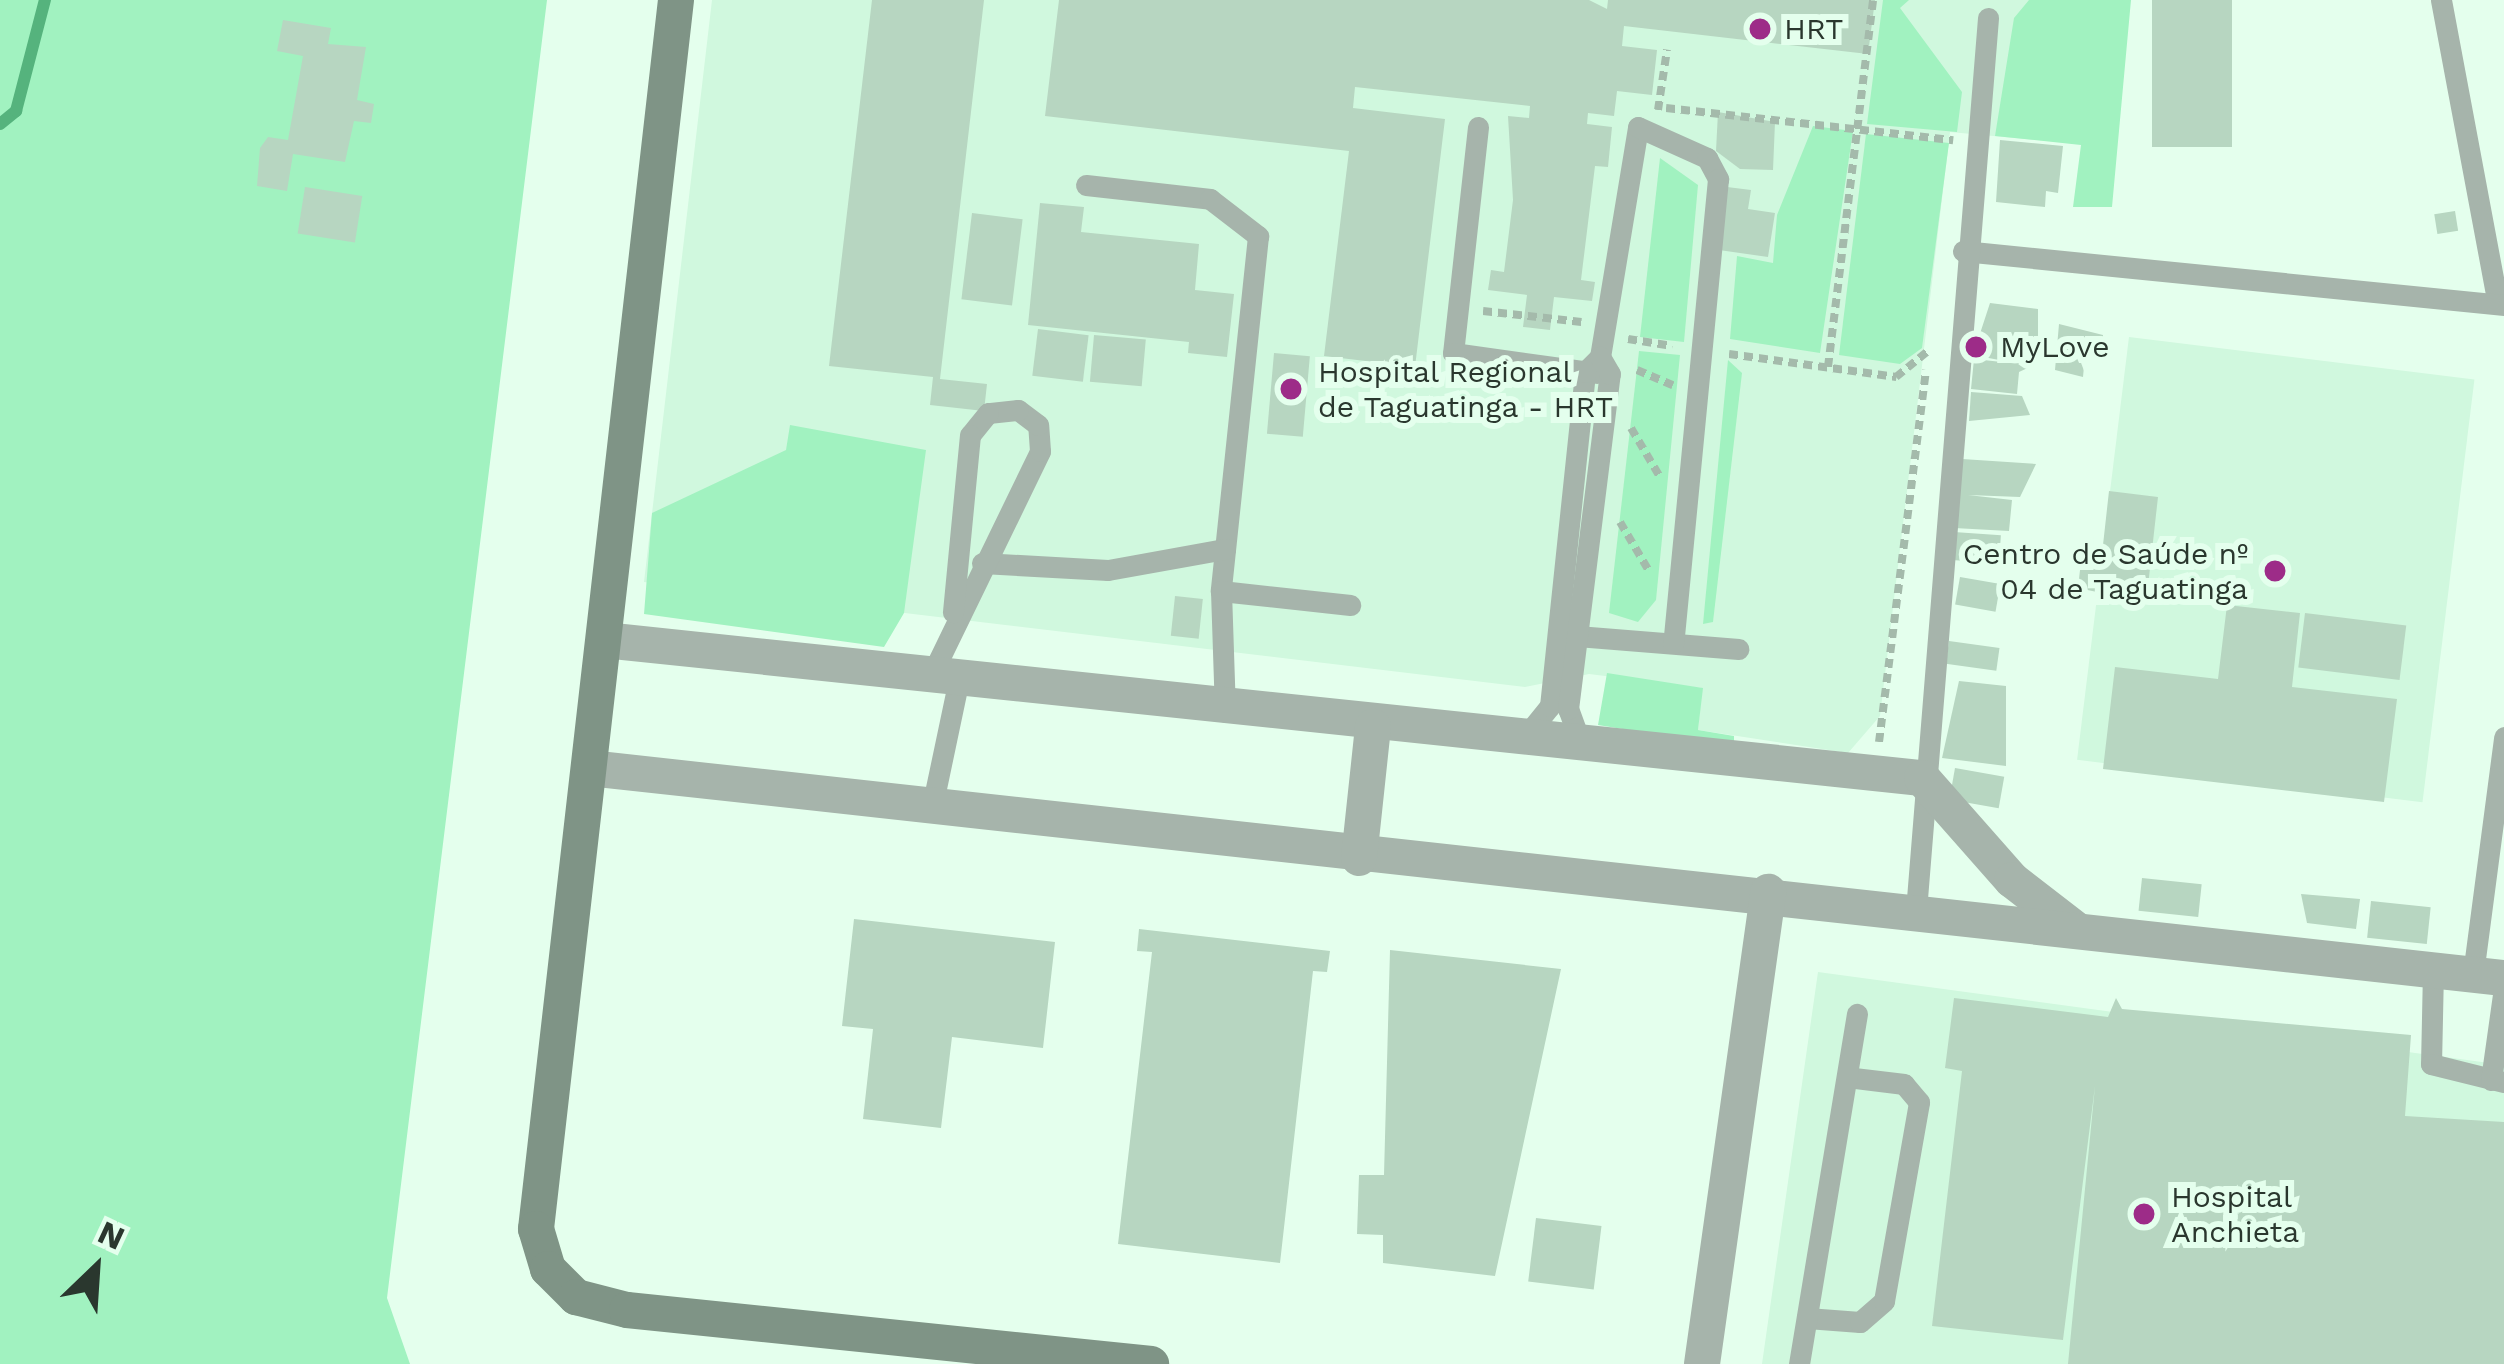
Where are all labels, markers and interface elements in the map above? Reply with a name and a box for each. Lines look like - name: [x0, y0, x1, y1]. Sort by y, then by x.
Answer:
- place label: HRT: [1784, 11, 1843, 47]
- marker: HRT: [1747, 16, 1773, 42]
- place label: MyLove: [2000, 329, 2109, 365]
- marker: MyLove: [1963, 334, 1989, 360]
- place label: Hospital Regional de Taguatinga - HRT: [1318, 354, 1615, 424]
- marker: Hospital Regional de Taguatinga - HRT: [1275, 373, 1307, 405]
- place label: Centro de Saúde nº 04 de Taguatinga: [1963, 536, 2248, 606]
- marker: Centro de Saúde nº 04 de Taguatinga: [2259, 555, 2291, 587]
- place label: Hospital Anchieta: [2171, 1179, 2299, 1250]
- marker: Hospital Anchieta: [2128, 1198, 2160, 1230]
- north arrow: [36, 1208, 156, 1328]
- text: N: [92, 1212, 131, 1258]

